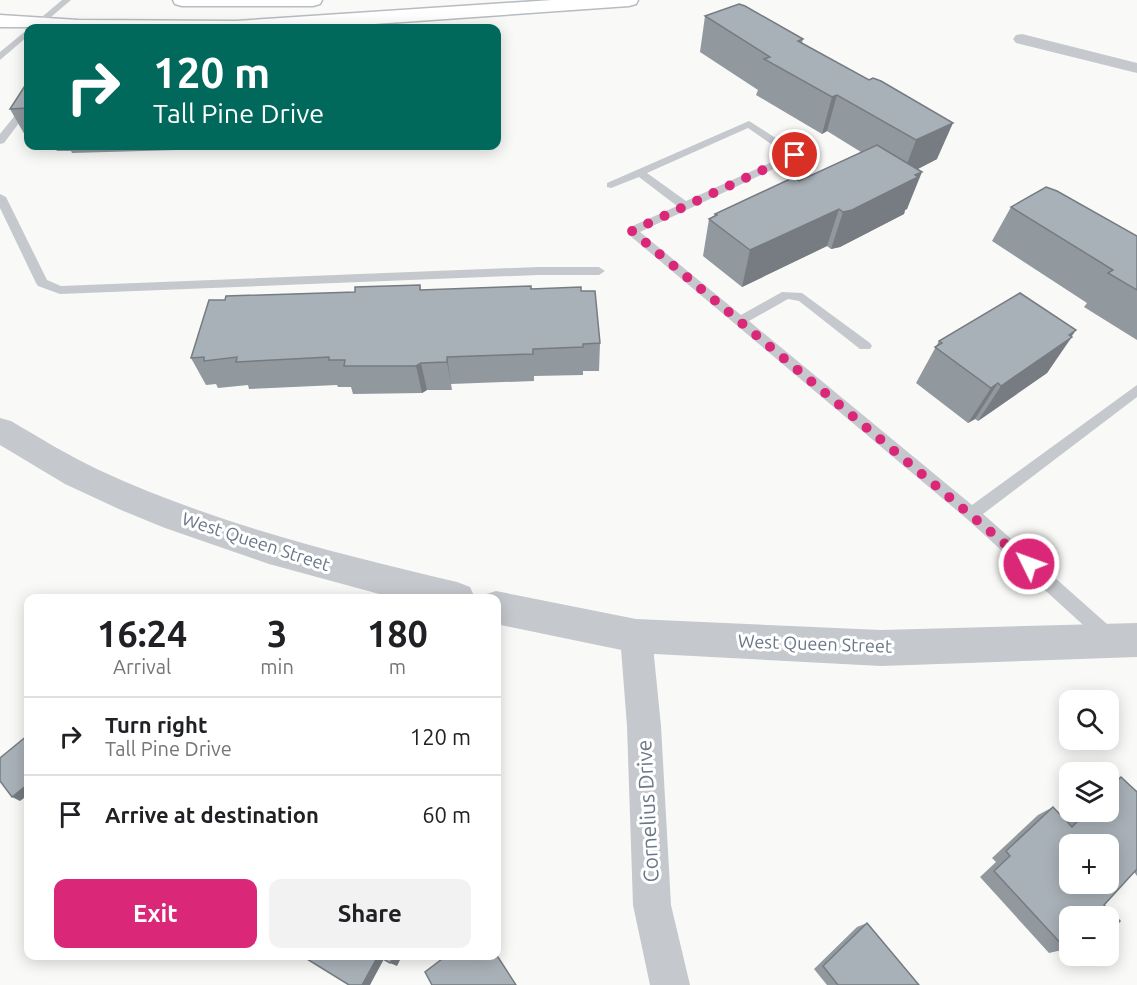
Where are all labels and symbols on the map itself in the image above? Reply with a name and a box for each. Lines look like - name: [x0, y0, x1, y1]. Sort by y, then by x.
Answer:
- pin: [769, 129, 820, 180]
- street label: West Queen Street: [180, 508, 333, 575]
- position arrow: [997, 532, 1061, 596]
- street label: West Queen Street: [738, 630, 892, 657]
- street label: Cornelius Drive: [631, 739, 663, 883]

